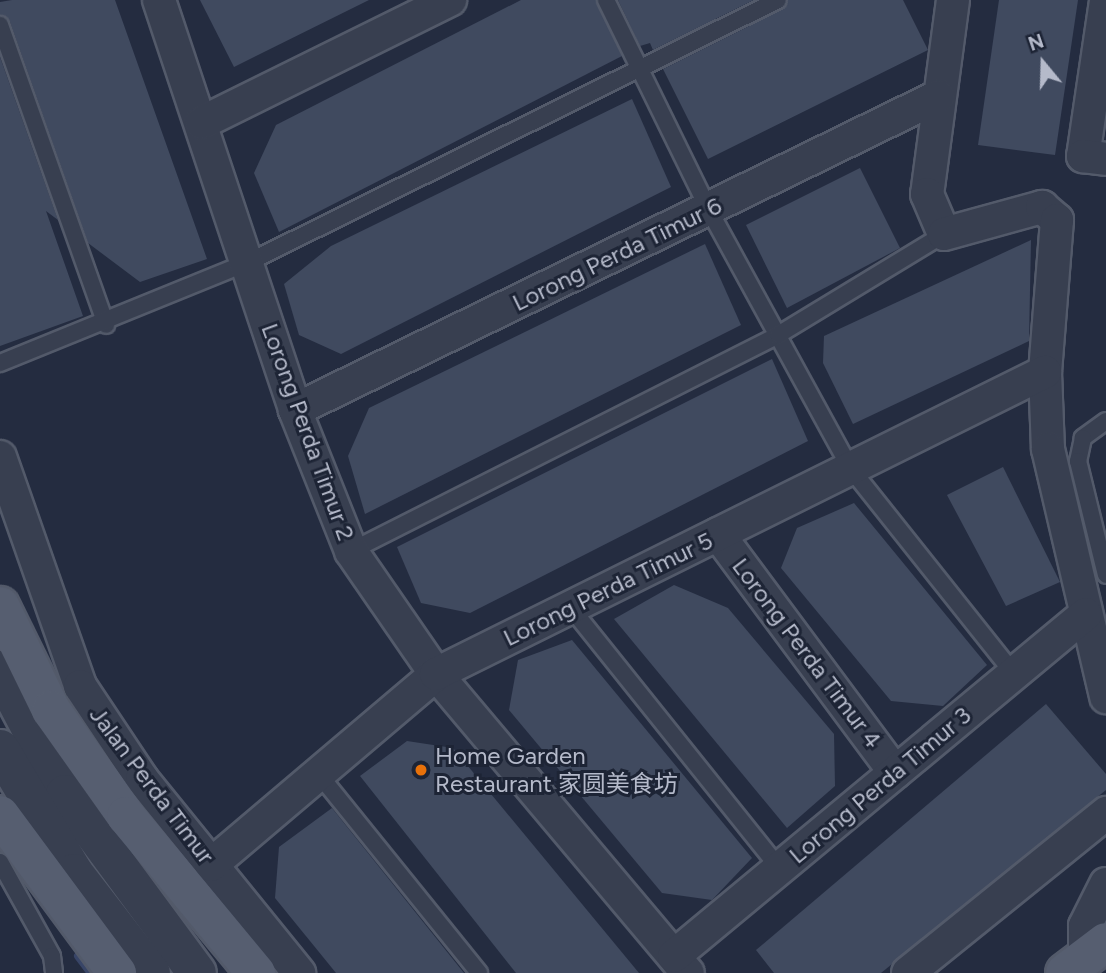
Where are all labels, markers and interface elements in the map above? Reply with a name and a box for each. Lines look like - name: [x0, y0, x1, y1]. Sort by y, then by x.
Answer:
- north arrow: [1008, 28, 1078, 98]
- text: N: [1025, 29, 1047, 56]
- street label: Lorong Perda Timur 6: [508, 191, 726, 317]
- street label: Lorong Perda Timur 2: [255, 319, 361, 545]
- street label: Lorong Perda Timur 5: [499, 526, 717, 652]
- street label: Lorong Perda Timur 4: [726, 552, 888, 754]
- street label: Lorong Perda Timur 3: [783, 700, 977, 870]
- street label: Jalan Perda Timur: [84, 701, 220, 869]
- place label: Home Garden Restaurant 家圆美食坊: [435, 742, 678, 798]
- marker: Home Garden Restaurant 家圆美食坊: [413, 762, 429, 778]

